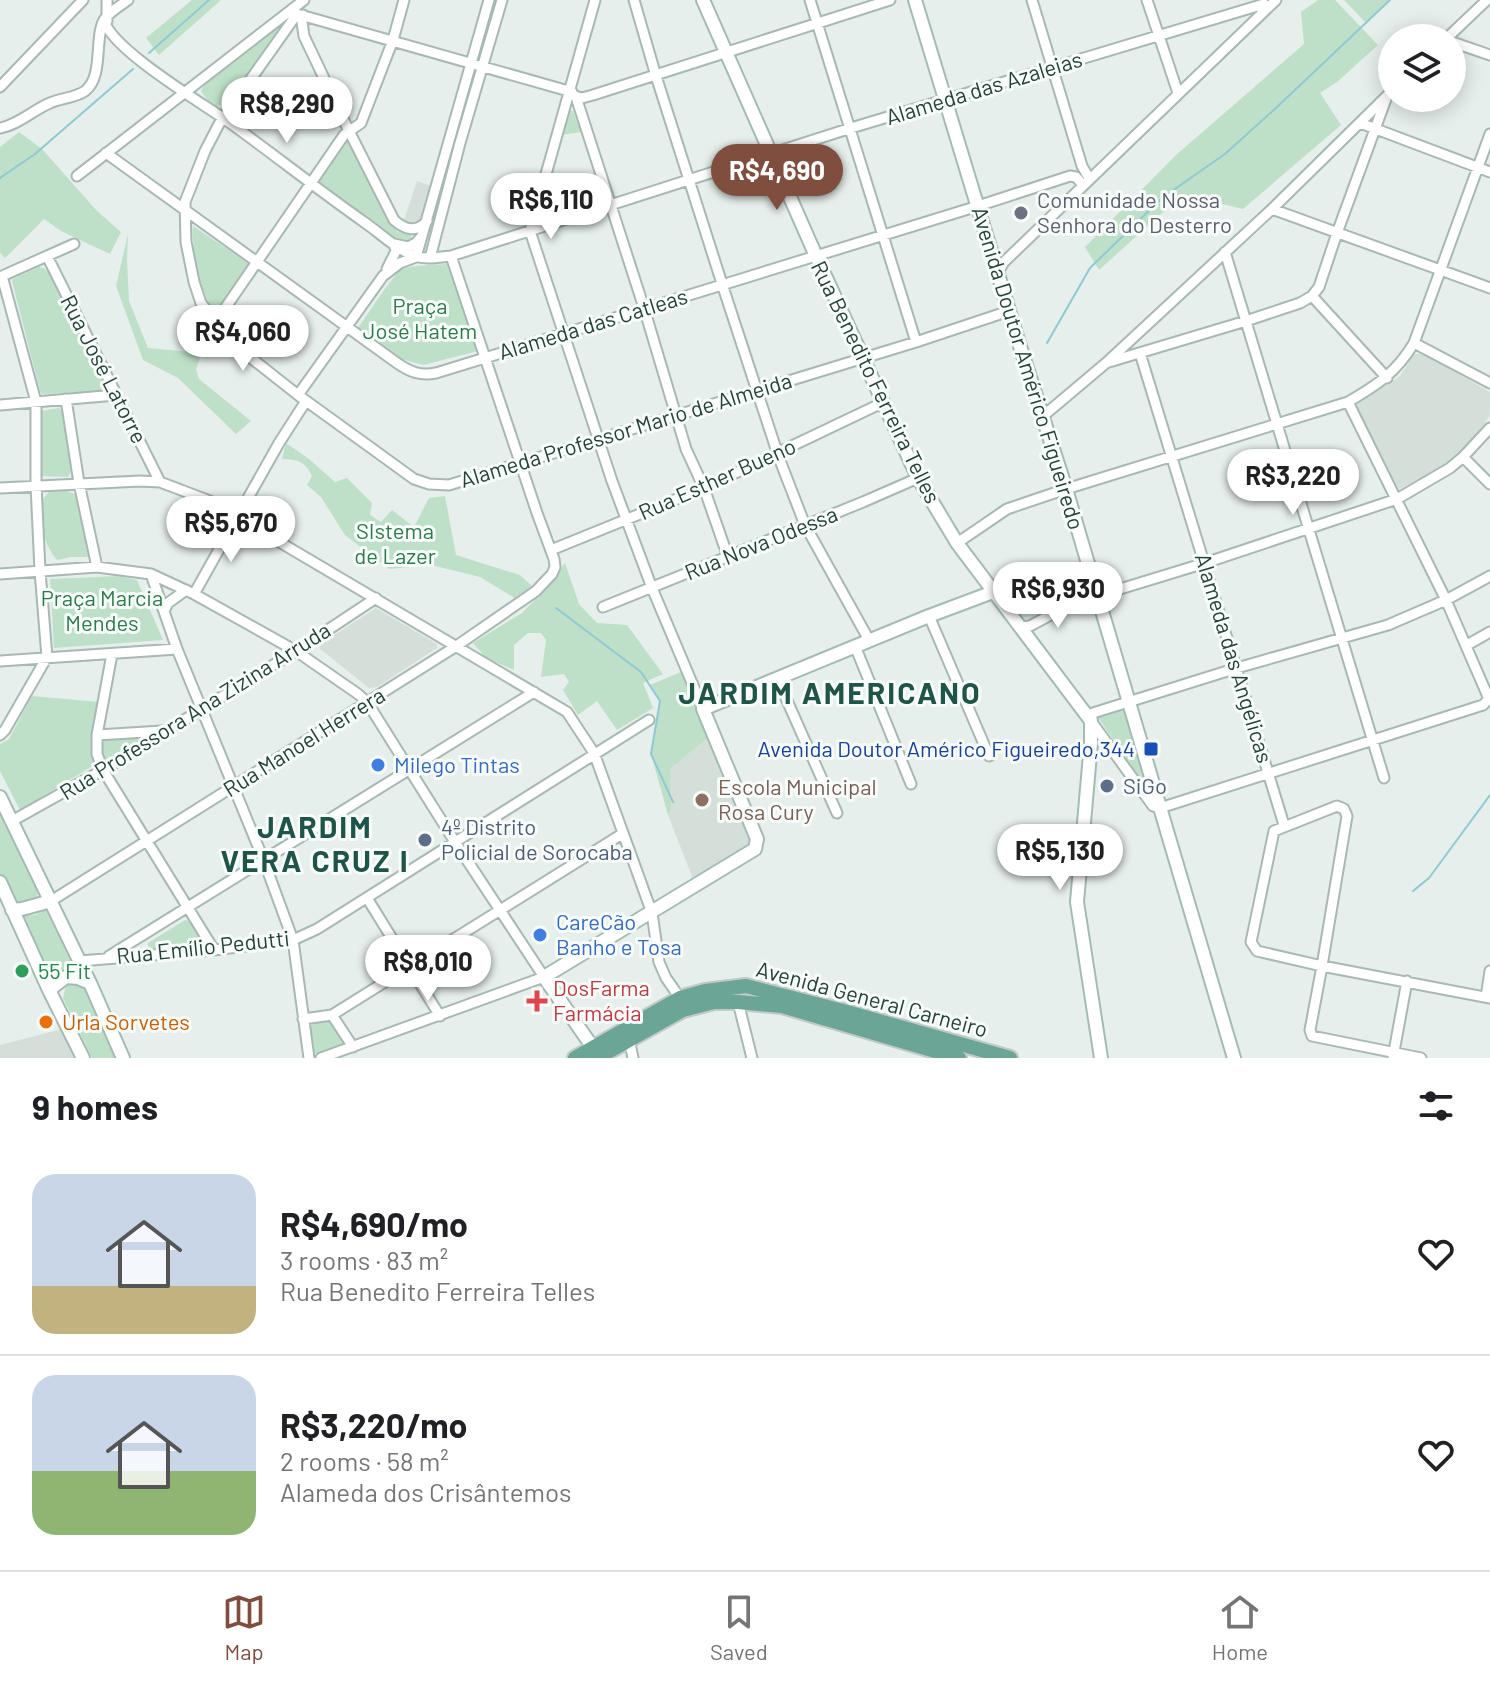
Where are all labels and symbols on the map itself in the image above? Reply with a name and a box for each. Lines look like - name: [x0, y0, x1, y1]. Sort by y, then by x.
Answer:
- street label: Alameda das Azaleias: [882, 45, 1085, 129]
- pin: R$8,290: [213, 77, 361, 145]
- pin: R$4,690: [703, 144, 851, 212]
- pin: R$6,110: [477, 173, 625, 241]
- place label: Comunidade Nossa Senhora do Desterro: [1037, 186, 1232, 237]
- street label: Avenida Doutor Américo Figueiredo: [967, 203, 1091, 532]
- marker: Comunidade Nossa Senhora do Desterro: [1012, 204, 1030, 222]
- street label: Rua Benedito Ferreira Telles: [807, 256, 947, 507]
- street label: Alameda das Catleas: [495, 282, 690, 364]
- street label: Rua José Latorre: [56, 290, 154, 447]
- park label: Praça José Hatem: [363, 292, 477, 343]
- pin: R$4,060: [169, 305, 317, 373]
- street label: Alameda Professor Mario de Almeida: [457, 366, 795, 492]
- street label: Rua Esther Bueno: [634, 432, 799, 524]
- pin: R$3,220: [1219, 449, 1367, 517]
- pin: R$5,670: [157, 496, 305, 564]
- street label: Rua Nova Odessa: [680, 500, 841, 585]
- park label: SIstema de Lazer: [354, 517, 436, 568]
- street label: Alameda das Angélicas: [1191, 550, 1279, 766]
- pin: R$6,930: [984, 562, 1132, 630]
- park label: Praça Marcia Mendes: [41, 584, 163, 635]
- street label: Rua Professora Ana Zizina Arruda: [54, 616, 335, 804]
- district label: JARDIM AMERICANO: [678, 674, 982, 710]
- street label: Rua Manoel Herrera: [218, 681, 389, 801]
- place label: Avenida Doutor Américo Figueiredo,344: [758, 735, 1135, 761]
- marker: Avenida Doutor Américo Figueiredo,344: [1142, 740, 1160, 758]
- place label: Milego Tintas: [394, 751, 520, 777]
- marker: Milego Tintas: [369, 756, 387, 774]
- place label: SiGo: [1123, 772, 1167, 798]
- place label: Escola Municipal Rosa Cury: [718, 773, 876, 824]
- marker: SiGo: [1098, 777, 1116, 795]
- marker: Escola Municipal Rosa Cury: [693, 791, 711, 809]
- district label: JARDIM VERA CRUZ I: [220, 808, 410, 878]
- place label: 4º Distrito Policial de Sorocaba: [441, 813, 633, 864]
- pin: R$5,130: [986, 824, 1134, 892]
- marker: 4º Distrito Policial de Sorocaba: [416, 831, 434, 849]
- place label: CareCão Banho e Tosa: [556, 908, 682, 959]
- street label: Rua Emílio Pedutti: [115, 924, 291, 968]
- marker: CareCão Banho e Tosa: [531, 926, 549, 944]
- pin: R$8,010: [354, 935, 502, 1003]
- street label: Avenida General Carneiro: [754, 955, 991, 1041]
- place label: 55 Fit: [38, 957, 91, 983]
- marker: 55 Fit: [13, 962, 31, 980]
- place label: DosFarma Farmácia: [553, 974, 650, 1025]
- marker: DosFarma Farmácia: [528, 992, 546, 1010]
- place label: Urla Sorvetes: [62, 1008, 190, 1034]
- marker: Urla Sorvetes: [37, 1013, 55, 1031]

